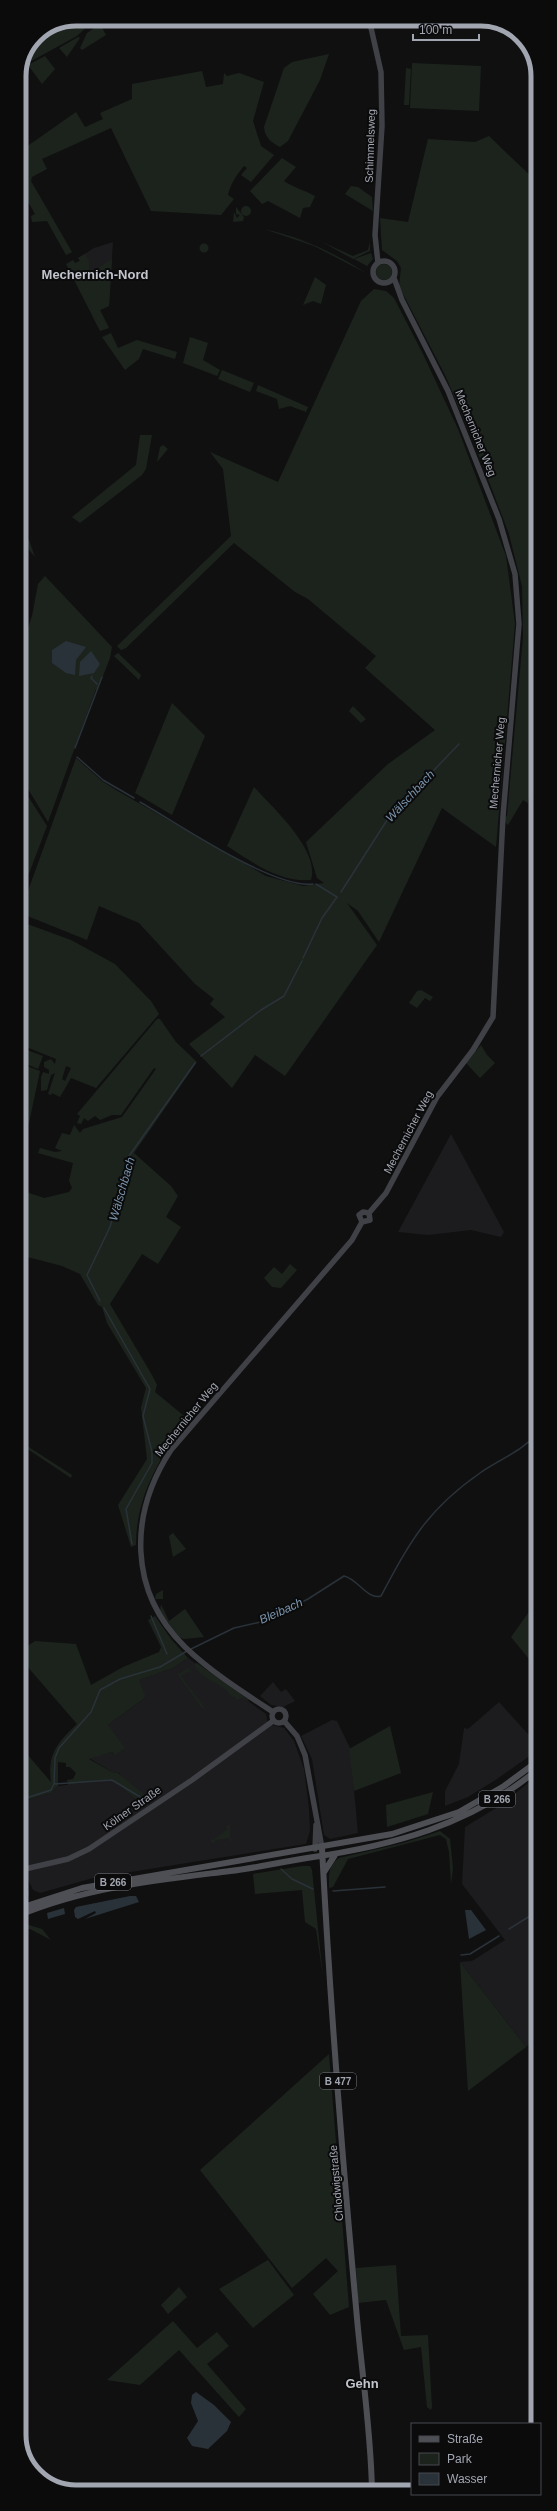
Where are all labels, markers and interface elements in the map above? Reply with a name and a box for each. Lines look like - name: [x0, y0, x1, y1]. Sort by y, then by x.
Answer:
- scale bar: [413, 16, 479, 42]
- text: 100 m: [419, 23, 452, 37]
- street label: Schimmelsweg: [363, 109, 377, 183]
- district label: Mechernich-Nord: [42, 267, 149, 282]
- street label: Mechernicher Weg: [453, 388, 499, 478]
- street label: Mechernicher Weg: [487, 717, 507, 809]
- water label: Wälschbach: [383, 767, 438, 825]
- street label: Mechernicher Weg: [381, 1089, 435, 1175]
- water label: Wälschbach: [106, 1155, 138, 1222]
- street label: Mechernicher Weg: [152, 1379, 220, 1459]
- water label: Bleibach: [257, 1595, 305, 1627]
- street label: Kölner Straße: [101, 1784, 163, 1832]
- road number: B 266: [479, 1791, 515, 1807]
- road number: B 266: [95, 1874, 131, 1890]
- road number: B 477: [320, 2073, 356, 2089]
- street label: Chlodwigstraße: [327, 2144, 345, 2222]
- district label: Gehn: [345, 2376, 379, 2391]
- legend: [411, 2423, 541, 2495]
- text: Straße: [447, 2432, 483, 2446]
- text: Park: [447, 2452, 473, 2466]
- text: Wasser: [447, 2472, 487, 2486]

